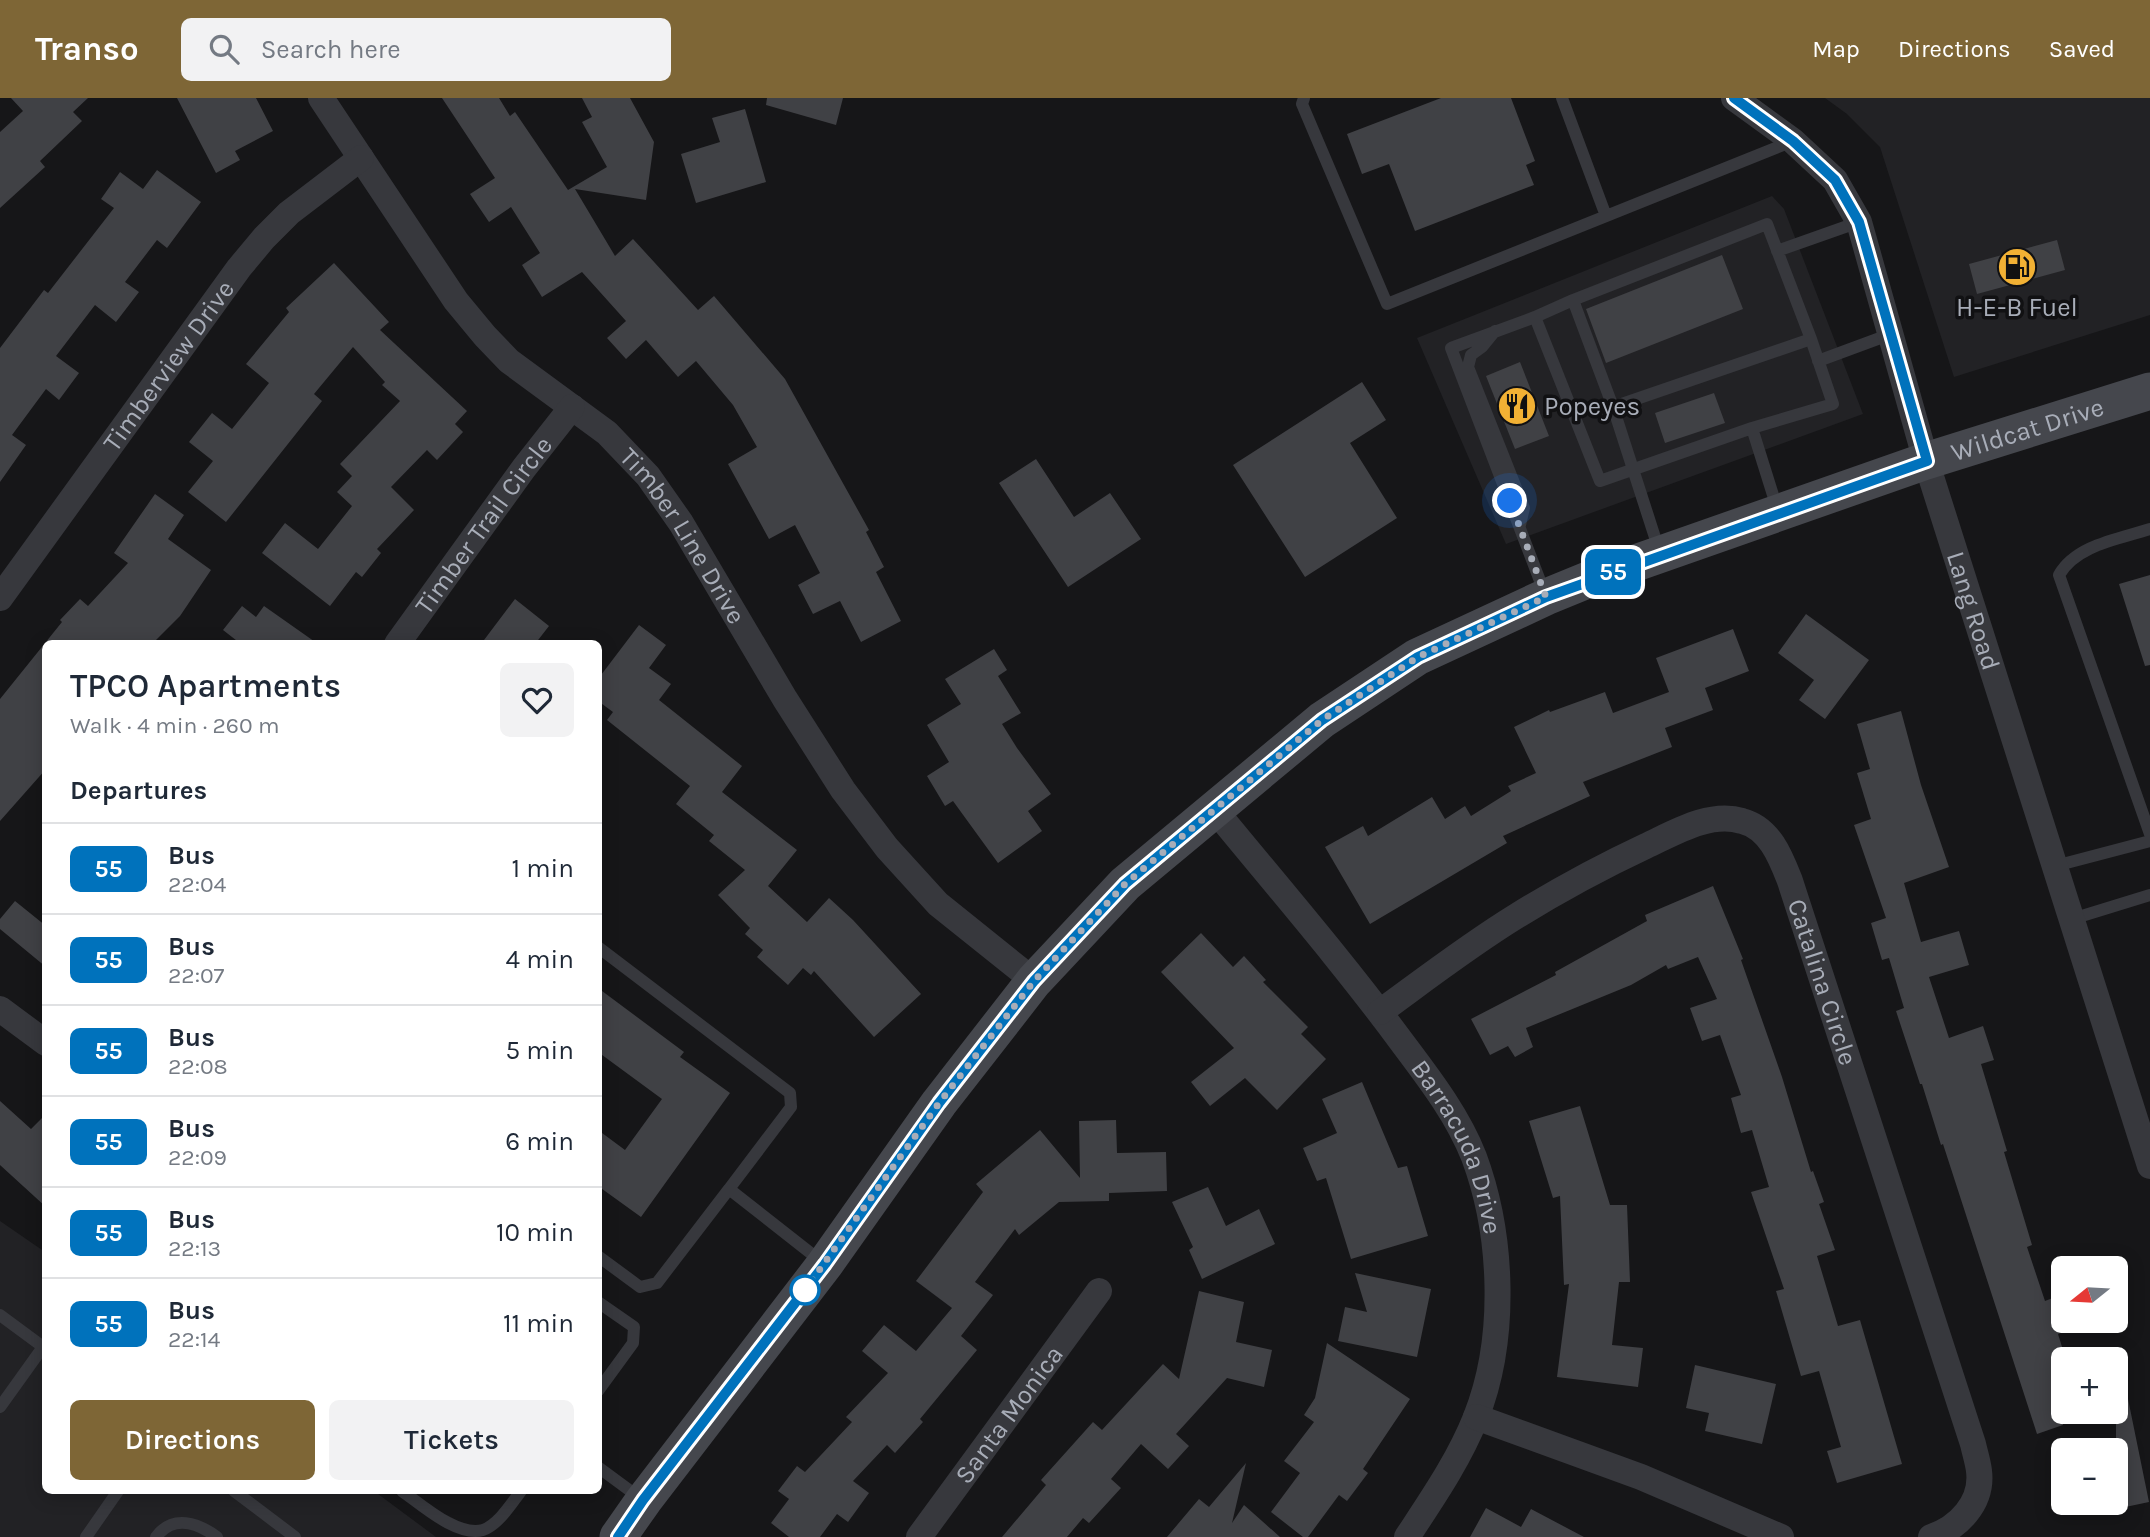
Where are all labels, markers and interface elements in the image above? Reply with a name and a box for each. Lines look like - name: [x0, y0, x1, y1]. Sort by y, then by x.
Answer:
- search box: [181, 18, 671, 81]
- text: Transo: [35, 30, 139, 68]
- icon: search: [205, 30, 243, 68]
- text: Search here: [261, 34, 401, 65]
- text: Map: [1812, 35, 1860, 63]
- text: Directions: [1898, 35, 2011, 63]
- text: Saved: [2049, 35, 2115, 63]
- fuel station icon: H-E-B Fuel: [1996, 246, 2038, 288]
- street label: Timberview Drive: [97, 274, 241, 457]
- place label: H-E-B Fuel: [1956, 292, 2078, 323]
- restaurant icon: Popeyes: [1496, 385, 1538, 427]
- place label: Popeyes: [1544, 391, 1640, 422]
- street label: Wildcat Drive: [1947, 391, 2108, 468]
- street label: Timber Trail Circle: [409, 430, 559, 620]
- street label: Timber Line Drive: [613, 441, 752, 630]
- your location: [1492, 483, 1527, 518]
- street label: Lang Road: [1940, 548, 2006, 674]
- line badge: 55: [1582, 549, 1644, 595]
- text: 55: [1599, 558, 1627, 586]
- button: heart: [500, 663, 574, 737]
- text: TPCO Apartments: [70, 667, 341, 705]
- text: Walk · 4 min · 260 m: [70, 712, 280, 739]
- text: Departures: [70, 775, 207, 806]
- text: Bus: [168, 840, 215, 871]
- text: 1 min: [511, 853, 574, 884]
- text: 55: [95, 855, 122, 883]
- text: 22:04: [168, 871, 226, 898]
- street label: Catalina Circle: [1781, 895, 1864, 1069]
- text: Bus: [168, 931, 215, 962]
- text: 4 min: [506, 944, 574, 975]
- text: 55: [95, 946, 122, 974]
- text: 22:07: [168, 962, 224, 989]
- text: Bus: [168, 1022, 215, 1053]
- text: 5 min: [505, 1035, 574, 1066]
- text: 55: [95, 1037, 122, 1065]
- text: 22:08: [168, 1053, 228, 1080]
- street label: Barracuda Drive: [1404, 1054, 1508, 1236]
- text: Bus: [168, 1113, 215, 1144]
- text: 6 min: [505, 1126, 574, 1157]
- text: 55: [95, 1128, 122, 1156]
- text: 22:09: [168, 1144, 227, 1171]
- text: Bus: [168, 1204, 215, 1235]
- text: 10 min: [496, 1217, 574, 1248]
- text: 55: [95, 1219, 122, 1247]
- text: 22:13: [168, 1235, 221, 1262]
- north arrow: [2051, 1256, 2128, 1334]
- map controls: [2051, 1256, 2128, 1515]
- unlabelled marker: [790, 1275, 820, 1305]
- text: Bus: [168, 1295, 215, 1326]
- text: 11 min: [503, 1308, 574, 1339]
- text: 55: [95, 1310, 122, 1338]
- text: 22:14: [168, 1326, 220, 1353]
- street label: Santa Monica: [948, 1339, 1070, 1490]
- button: +: [2051, 1347, 2128, 1424]
- button: Directions: [70, 1400, 315, 1480]
- button: Tickets: [329, 1400, 574, 1480]
- button: −: [2051, 1438, 2128, 1515]

